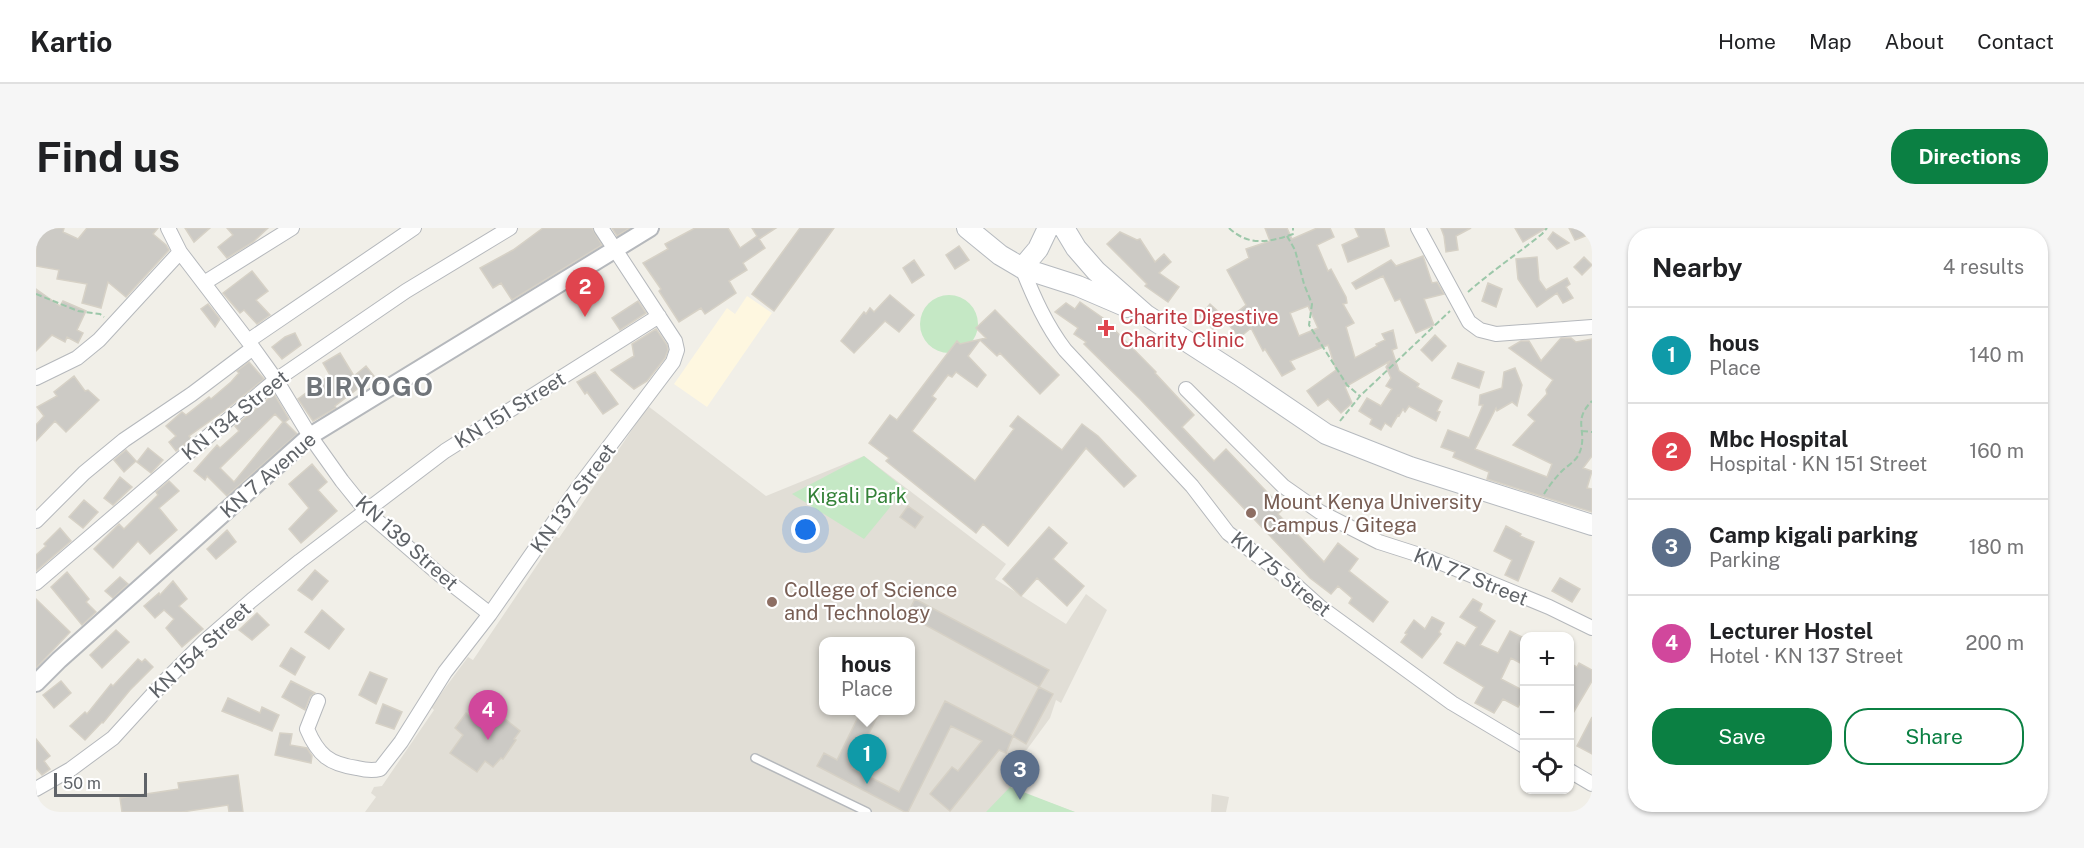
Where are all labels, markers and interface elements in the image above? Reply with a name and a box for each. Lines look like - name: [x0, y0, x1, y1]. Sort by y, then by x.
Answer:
- text: Kartio: [30, 25, 112, 58]
- text: Home: [1718, 29, 1776, 54]
- text: Map: [1809, 29, 1852, 54]
- text: About: [1885, 29, 1944, 54]
- text: Contact: [1977, 29, 2054, 54]
- button: Directions: [1891, 129, 2048, 184]
- text: Find us: [36, 132, 180, 181]
- text: Nearby: [1652, 252, 1742, 283]
- text: 4 results: [1943, 255, 2024, 279]
- pin: 2: [566, 268, 604, 317]
- place label: Charite Digestive Charity Clinic: [1120, 305, 1279, 352]
- marker: Charite Digestive Charity Clinic: [1097, 319, 1115, 337]
- text: hous: [1709, 330, 1759, 356]
- text: 1: [1667, 343, 1676, 367]
- text: 140 m: [1969, 343, 2024, 367]
- text: Place: [1709, 356, 1761, 380]
- street label: KN 134 Street: [177, 365, 293, 465]
- street label: KN 151 Street: [450, 366, 570, 454]
- district label: BIRYOGO: [305, 371, 435, 402]
- text: Mbc Hospital: [1709, 426, 1848, 452]
- street label: KN 7 Avenue: [215, 427, 321, 523]
- street label: KN 137 Street: [525, 439, 621, 557]
- text: 2: [1665, 439, 1678, 463]
- text: 160 m: [1969, 439, 2024, 463]
- text: Hospital · KN 151 Street: [1709, 452, 1927, 476]
- park label: Kigali Park: [807, 484, 907, 508]
- place label: Mount Kenya University Campus / Gitega: [1263, 490, 1483, 537]
- street label: KN 139 Street: [351, 491, 463, 595]
- marker: Mount Kenya University Campus / Gitega: [1244, 506, 1258, 520]
- your location: [791, 515, 820, 544]
- text: Camp kigali parking: [1709, 522, 1918, 548]
- street label: KN 75 Street: [1226, 526, 1336, 622]
- text: 3: [1665, 535, 1678, 559]
- text: 180 m: [1969, 535, 2024, 559]
- street label: KN 77 Street: [1410, 543, 1532, 611]
- text: Parking: [1709, 548, 1781, 572]
- place label: College of Science and Technology: [784, 578, 957, 625]
- marker: College of Science and Technology: [765, 595, 779, 609]
- street label: KN 154 Street: [144, 597, 256, 703]
- text: Lecturer Hostel: [1709, 618, 1873, 644]
- text: 4: [1665, 631, 1678, 655]
- text: 200 m: [1966, 631, 2024, 655]
- map controls: [1520, 632, 1574, 794]
- button: +: [1520, 632, 1574, 686]
- popup: [819, 637, 915, 715]
- text: Hotel · KN 137 Street: [1709, 644, 1903, 668]
- text: hous: [841, 651, 891, 677]
- text: Place: [841, 677, 893, 701]
- button: −: [1520, 686, 1574, 740]
- pin: 4: [468, 690, 508, 740]
- button: Save: [1652, 708, 1832, 765]
- button: Share: [1844, 708, 2024, 765]
- pin: 1: [848, 734, 886, 784]
- button: locate: [1520, 740, 1574, 794]
- pin: 3: [1000, 750, 1040, 800]
- scale bar: [54, 770, 147, 798]
- text: 50 m: [63, 774, 101, 793]

